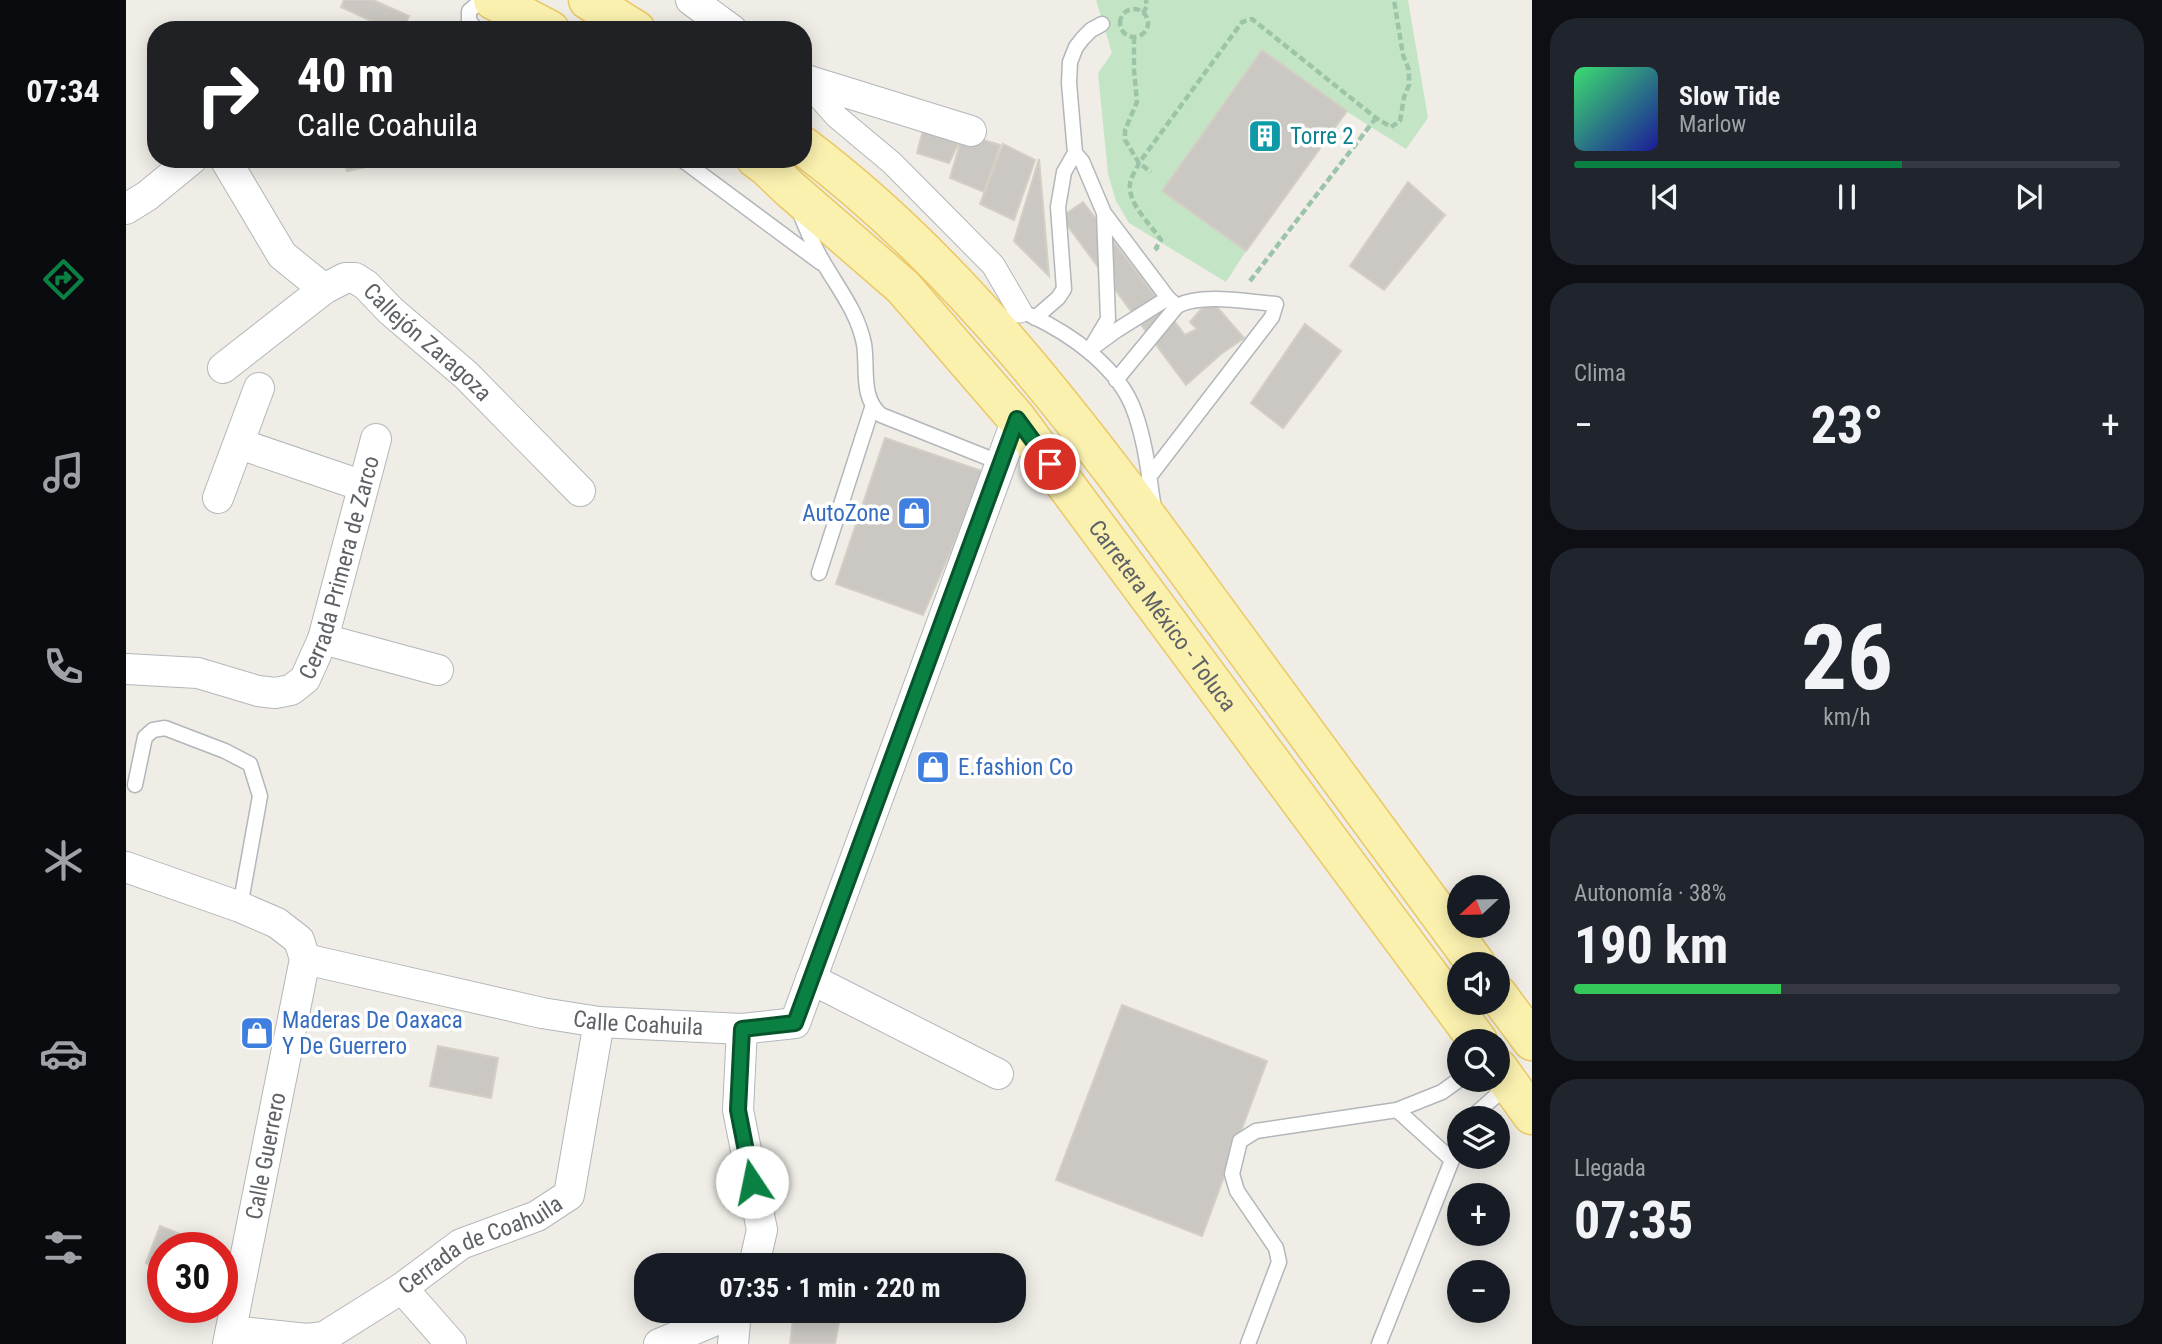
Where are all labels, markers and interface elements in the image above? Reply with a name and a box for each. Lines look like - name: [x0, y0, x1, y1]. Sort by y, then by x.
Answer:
- text: 40 m: [297, 47, 394, 104]
- icon: right: [182, 49, 273, 140]
- text: 07:34: [26, 72, 100, 110]
- text: Slow Tide: [1679, 81, 1780, 111]
- text: Calle Coahuila: [297, 106, 478, 144]
- text: Marlow: [1679, 111, 1746, 138]
- building icon: Torre 2: [1246, 117, 1284, 155]
- place label: Torre 2: [1290, 123, 1354, 150]
- icon: previous: [1646, 178, 1684, 216]
- icon: pause: [1828, 178, 1866, 216]
- icon: next: [2010, 178, 2048, 216]
- icon: directions: [39, 255, 88, 304]
- street label: Callejón Zaragoza: [358, 277, 497, 406]
- text: Clima: [1574, 360, 1626, 387]
- text: 23°: [1811, 395, 1883, 456]
- text: −: [1574, 403, 1593, 447]
- text: +: [2101, 403, 2120, 447]
- pin: [1020, 434, 1080, 494]
- icon: arrive: [1031, 445, 1069, 483]
- icon: music: [39, 448, 88, 497]
- street label: Cerrada Primera de Zarco: [293, 453, 384, 683]
- shop icon: AutoZone: [895, 494, 933, 532]
- place label: AutoZone: [802, 500, 890, 527]
- street label: Carretera México - Toluca: [1083, 515, 1242, 716]
- text: 26: [1801, 605, 1893, 711]
- icon: phone: [39, 642, 88, 691]
- text: km/h: [1823, 704, 1871, 731]
- shop icon: E.fashion Co: [914, 748, 952, 786]
- place label: E.fashion Co: [958, 754, 1073, 781]
- icon: climate: [39, 836, 88, 885]
- north arrow: [1447, 875, 1510, 938]
- map controls: [1447, 875, 1510, 1323]
- text: Autonomía · 38%: [1574, 880, 1726, 907]
- text: 190 km: [1574, 915, 1728, 976]
- button: sound: [1447, 952, 1510, 1015]
- street label: Calle Coahuila: [571, 1005, 704, 1041]
- place label: Maderas De Oaxaca Y De Guerrero: [282, 1007, 463, 1060]
- shop icon: Maderas De Oaxaca Y De Guerrero: [238, 1014, 276, 1052]
- icon: car: [39, 1029, 88, 1078]
- button: search: [1447, 1029, 1510, 1092]
- street label: Calle Guerrero: [240, 1090, 292, 1222]
- button: layers: [1447, 1106, 1510, 1169]
- position arrow: [715, 1145, 789, 1219]
- text: Llegada: [1574, 1155, 1646, 1182]
- button: +: [1447, 1183, 1510, 1246]
- street label: Cerrada de Coahuila: [393, 1190, 567, 1300]
- text: 07:35: [1574, 1190, 1693, 1251]
- icon: filters: [39, 1223, 88, 1272]
- speed limit sign: 30: [147, 1232, 238, 1323]
- button: −: [1447, 1260, 1510, 1323]
- text: 07:35 · 1 min · 220 m: [720, 1273, 940, 1303]

